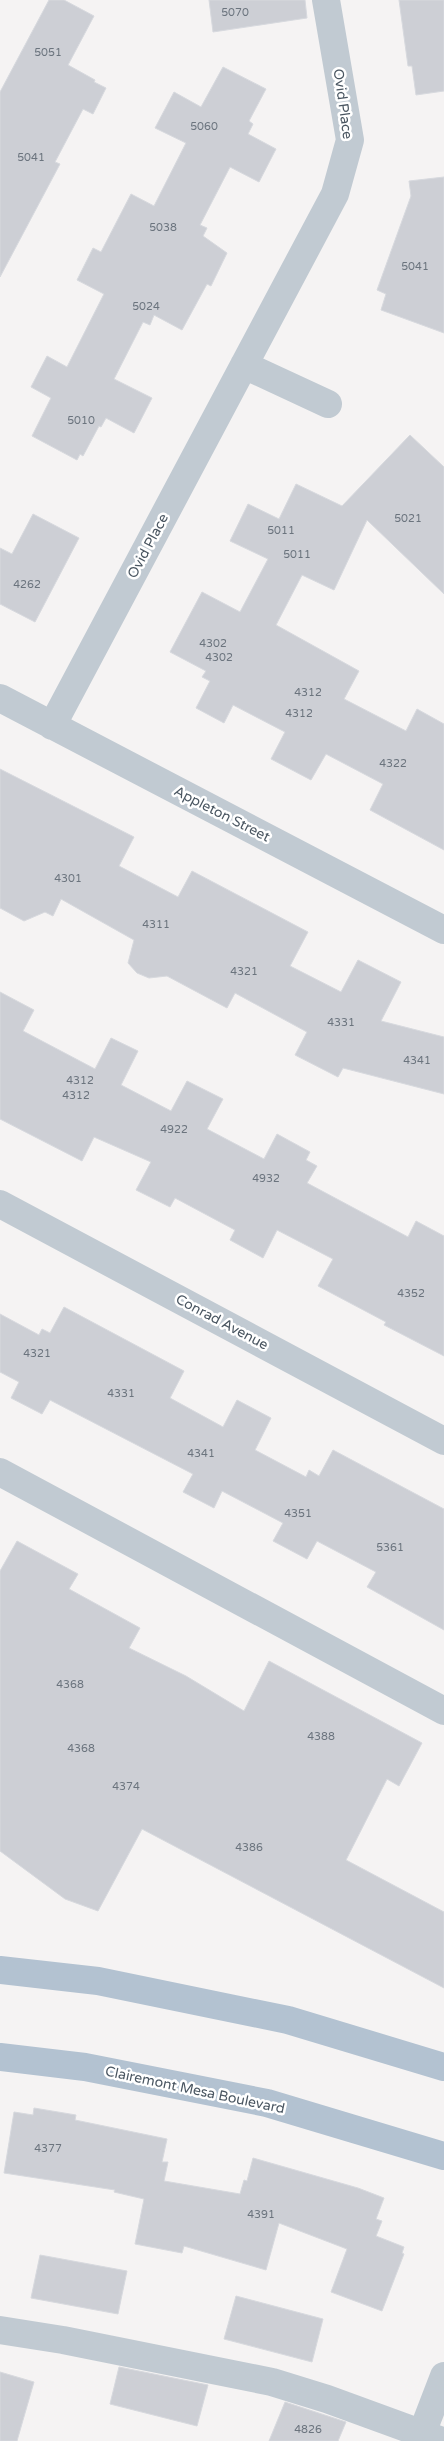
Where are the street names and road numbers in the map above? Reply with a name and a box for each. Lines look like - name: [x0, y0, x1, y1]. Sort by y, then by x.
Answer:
- street label: Ovid Place: [330, 68, 356, 140]
- street label: Ovid Place: [124, 511, 172, 581]
- street label: Appleton Street: [171, 783, 273, 846]
- street label: Conrad Avenue: [173, 1290, 271, 1354]
- street label: Clairemont Mesa Boulevard: [104, 2063, 286, 2117]

